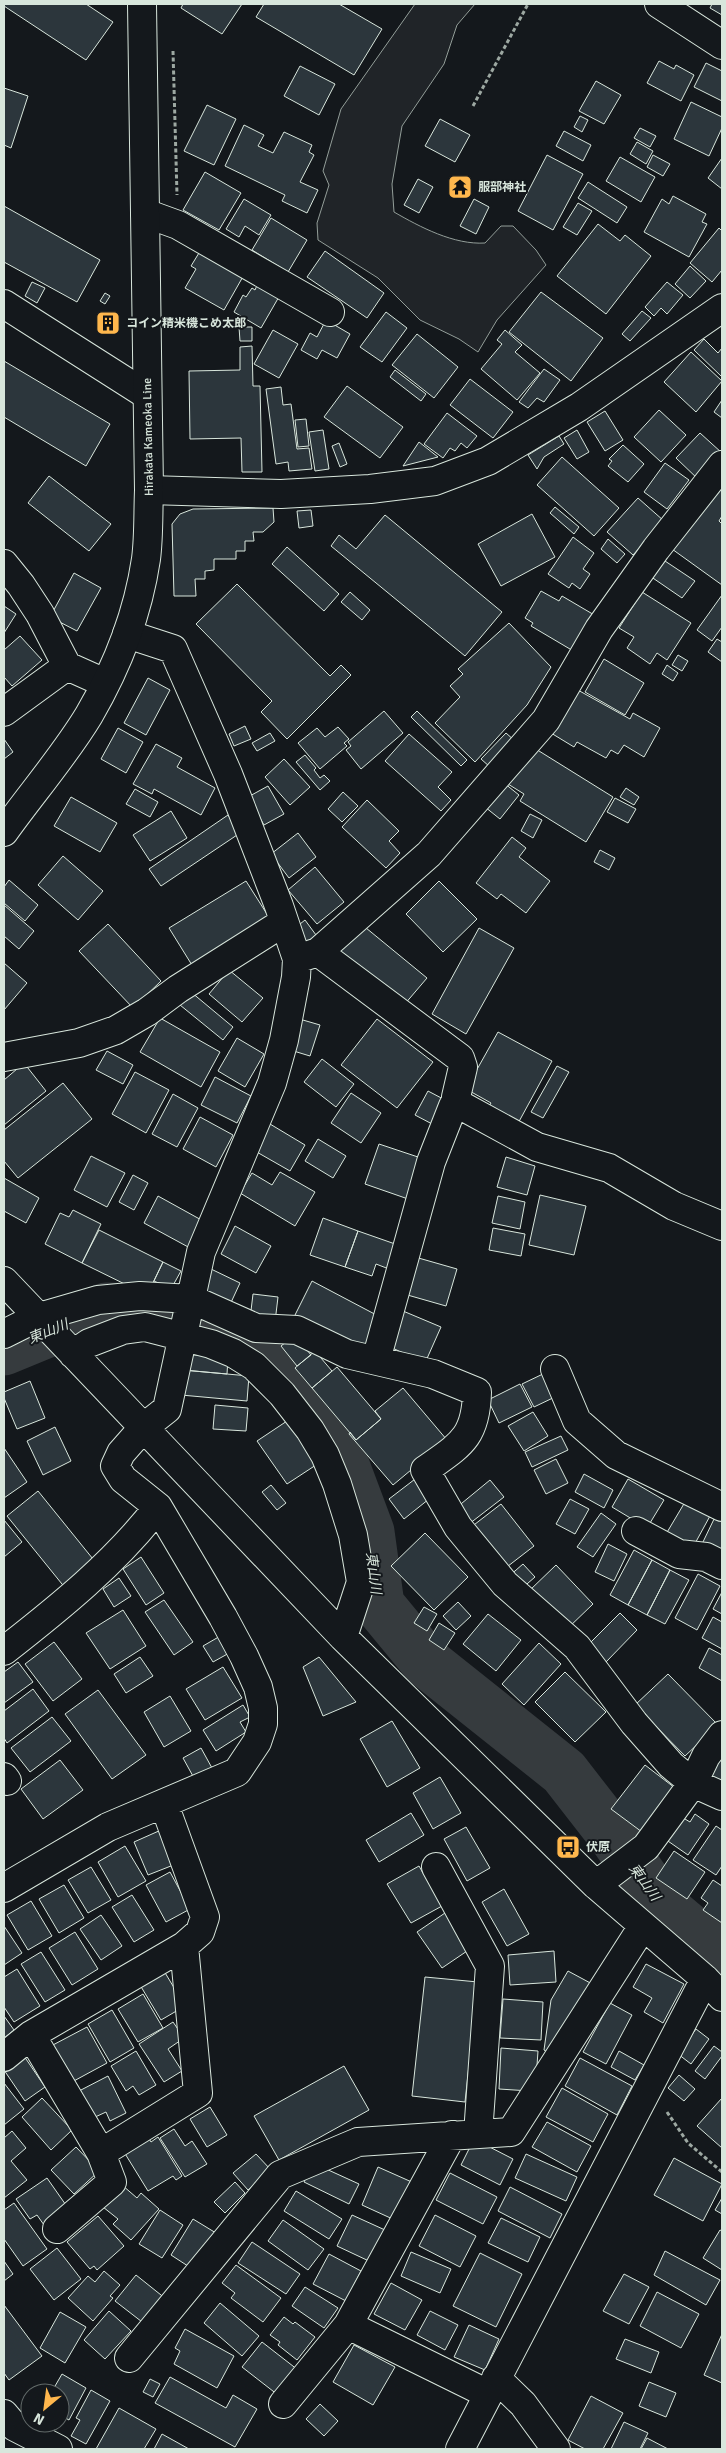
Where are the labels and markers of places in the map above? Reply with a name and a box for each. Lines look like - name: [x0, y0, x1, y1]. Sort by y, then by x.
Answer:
- temple icon: 服部神社: [447, 174, 473, 200]
- place label: 服部神社: [478, 180, 526, 195]
- building icon: コイン精米機こめ太郎: [95, 310, 121, 336]
- place label: コイン精米機こめ太郎: [126, 316, 246, 331]
- bus stop icon: 伏原: [555, 1834, 581, 1860]
- place label: 伏原: [586, 1840, 610, 1855]

